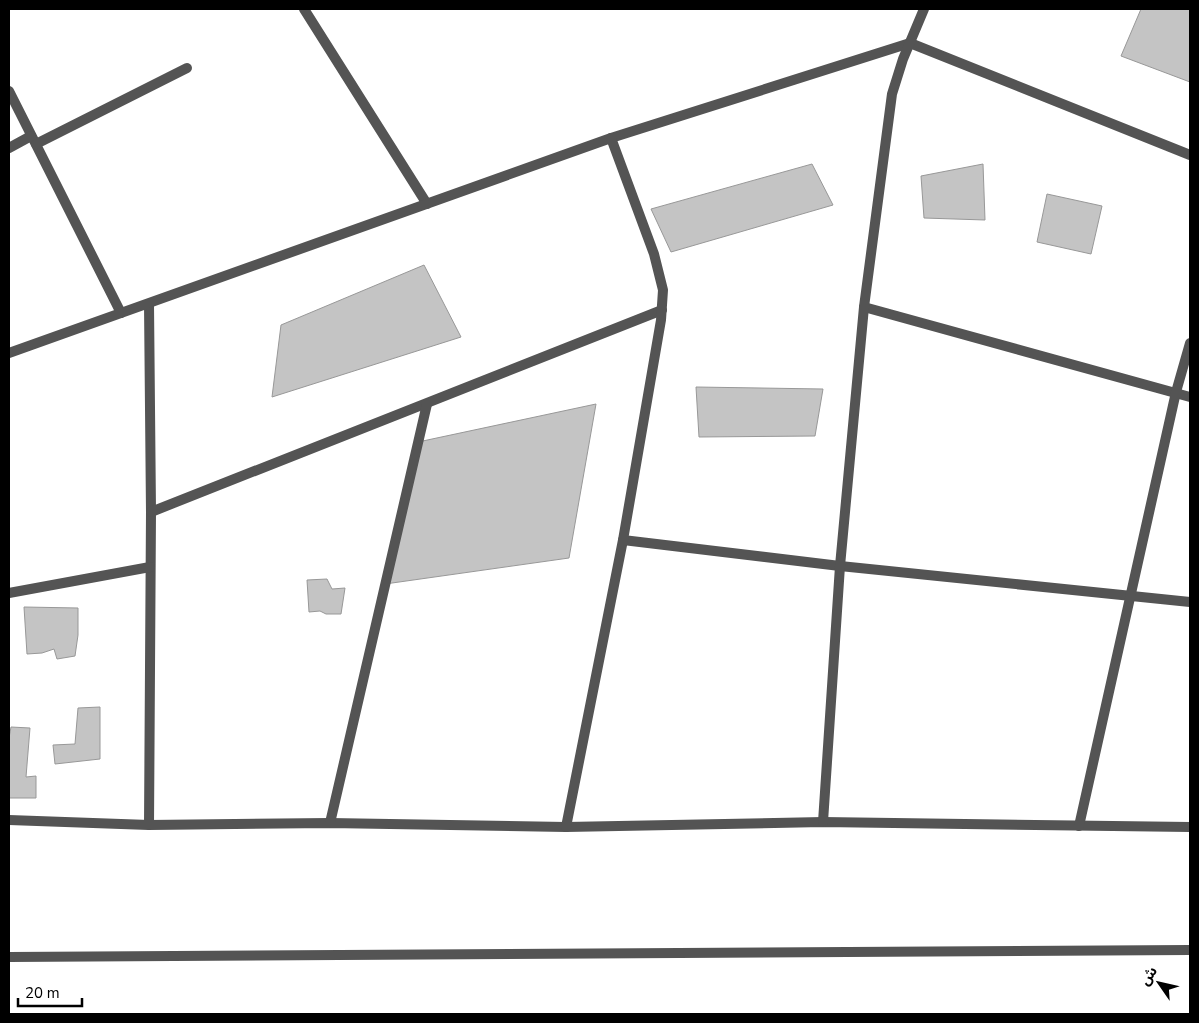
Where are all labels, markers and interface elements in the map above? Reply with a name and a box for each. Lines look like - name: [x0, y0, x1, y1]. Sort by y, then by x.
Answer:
- north arrow: [1134, 958, 1184, 1008]
- text: ش: [1135, 963, 1162, 989]
- scale bar: [18, 976, 81, 1008]
- text: 20 m: [25, 983, 60, 1003]

